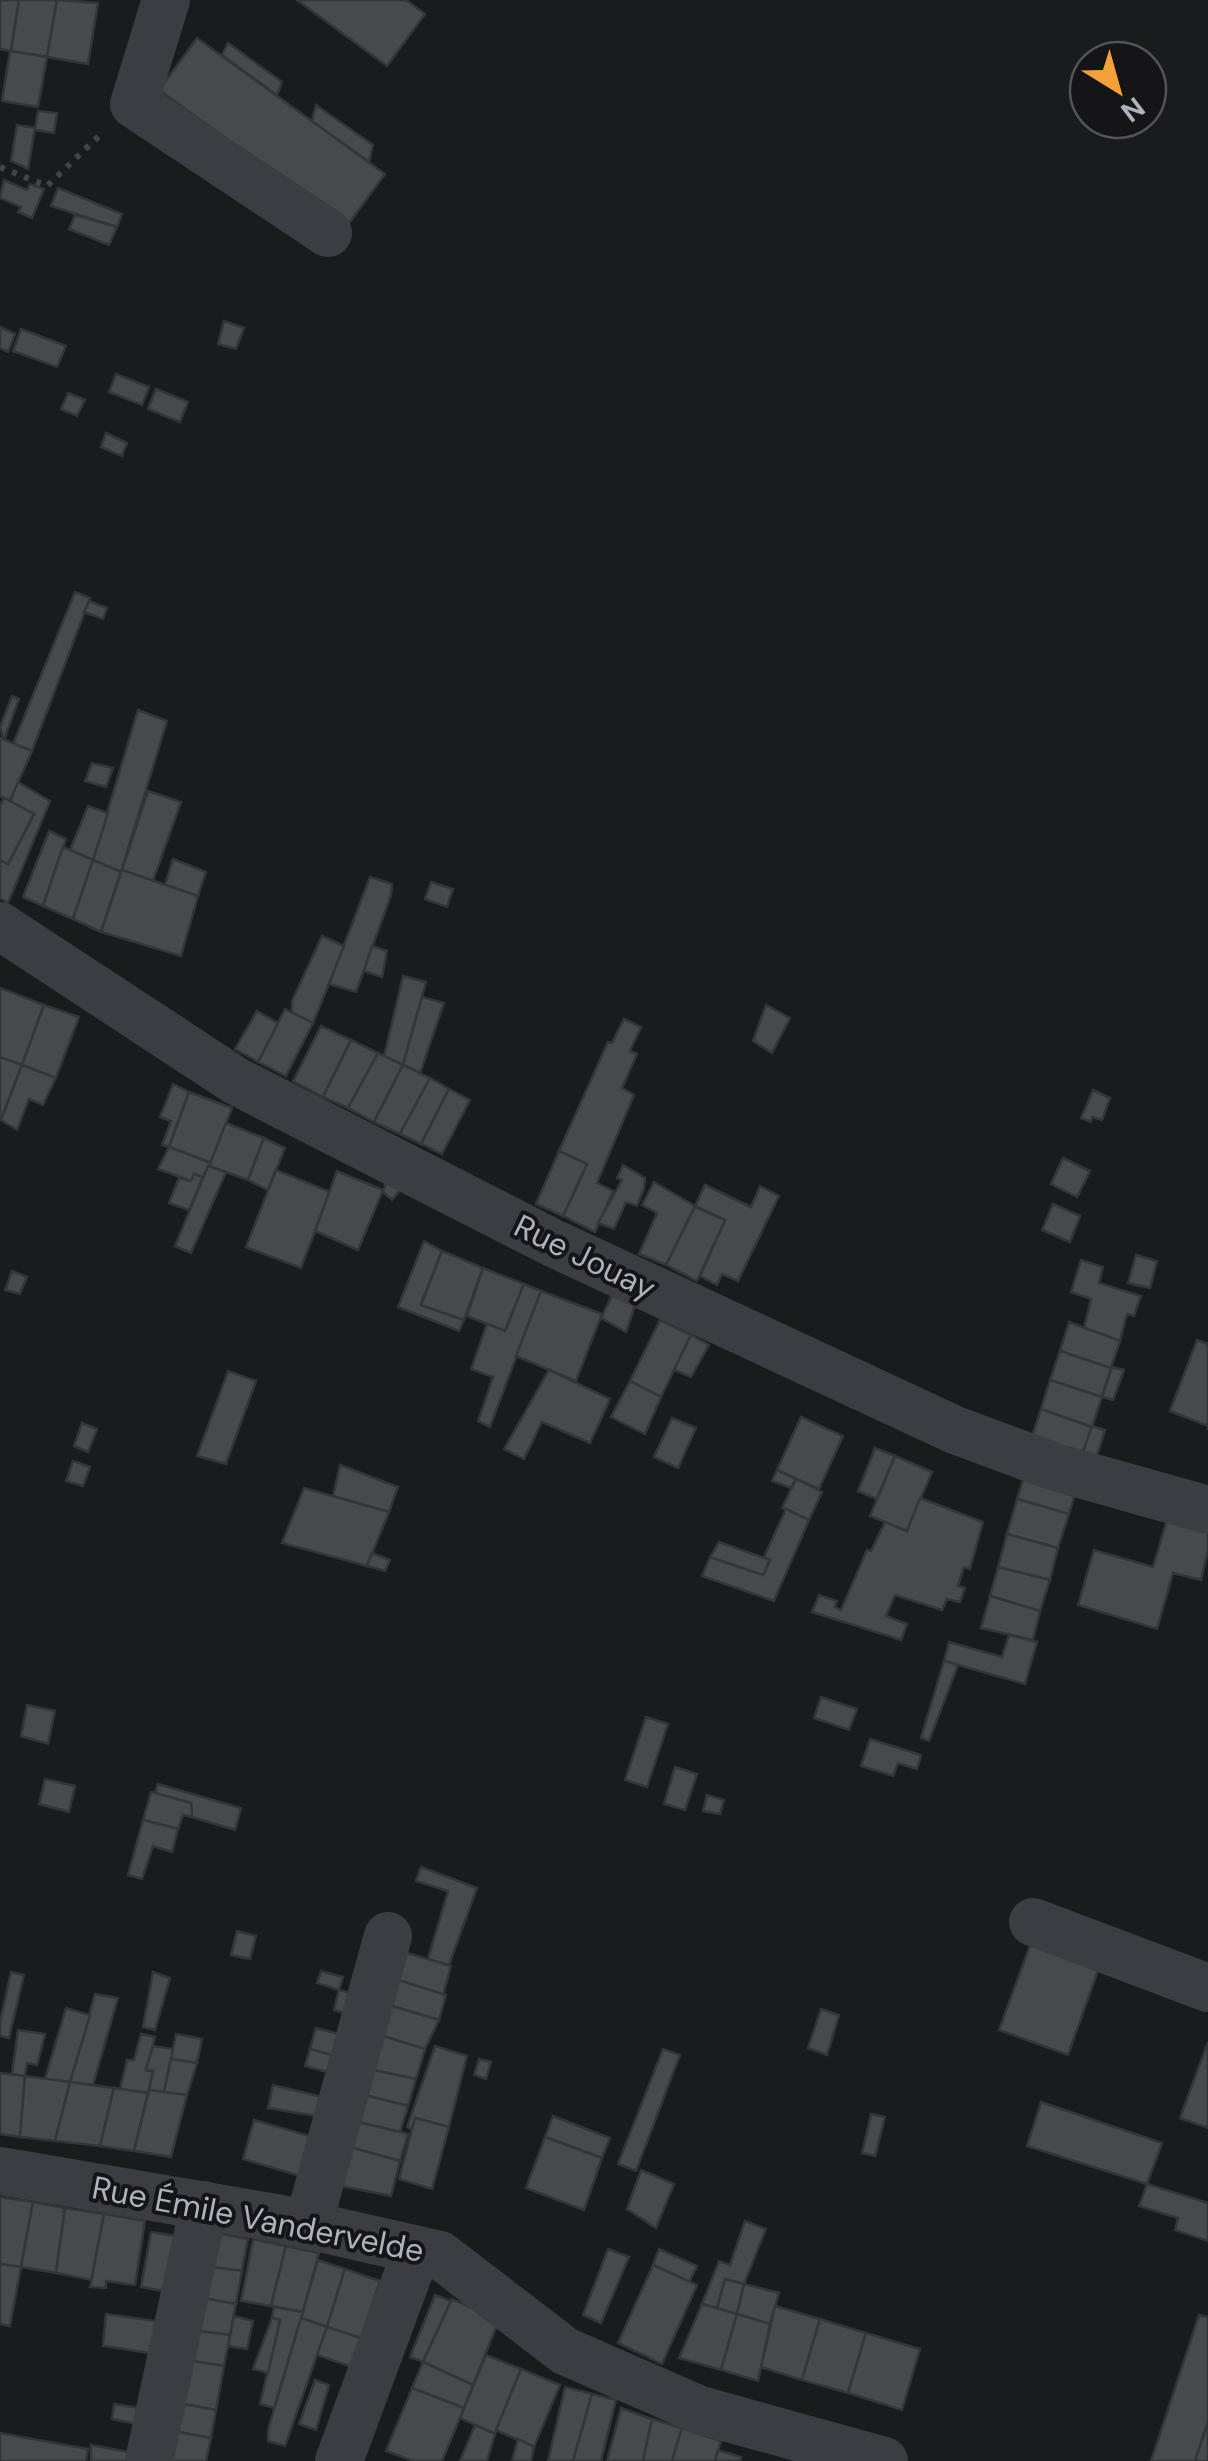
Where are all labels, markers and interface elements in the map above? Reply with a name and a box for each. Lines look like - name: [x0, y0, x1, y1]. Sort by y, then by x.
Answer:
- north arrow: [1068, 40, 1168, 140]
- text: N: [1113, 89, 1152, 130]
- street label: Rue Jouay: [507, 1205, 663, 1309]
- street label: Rue Émile Vandervelde: [88, 2166, 428, 2272]

